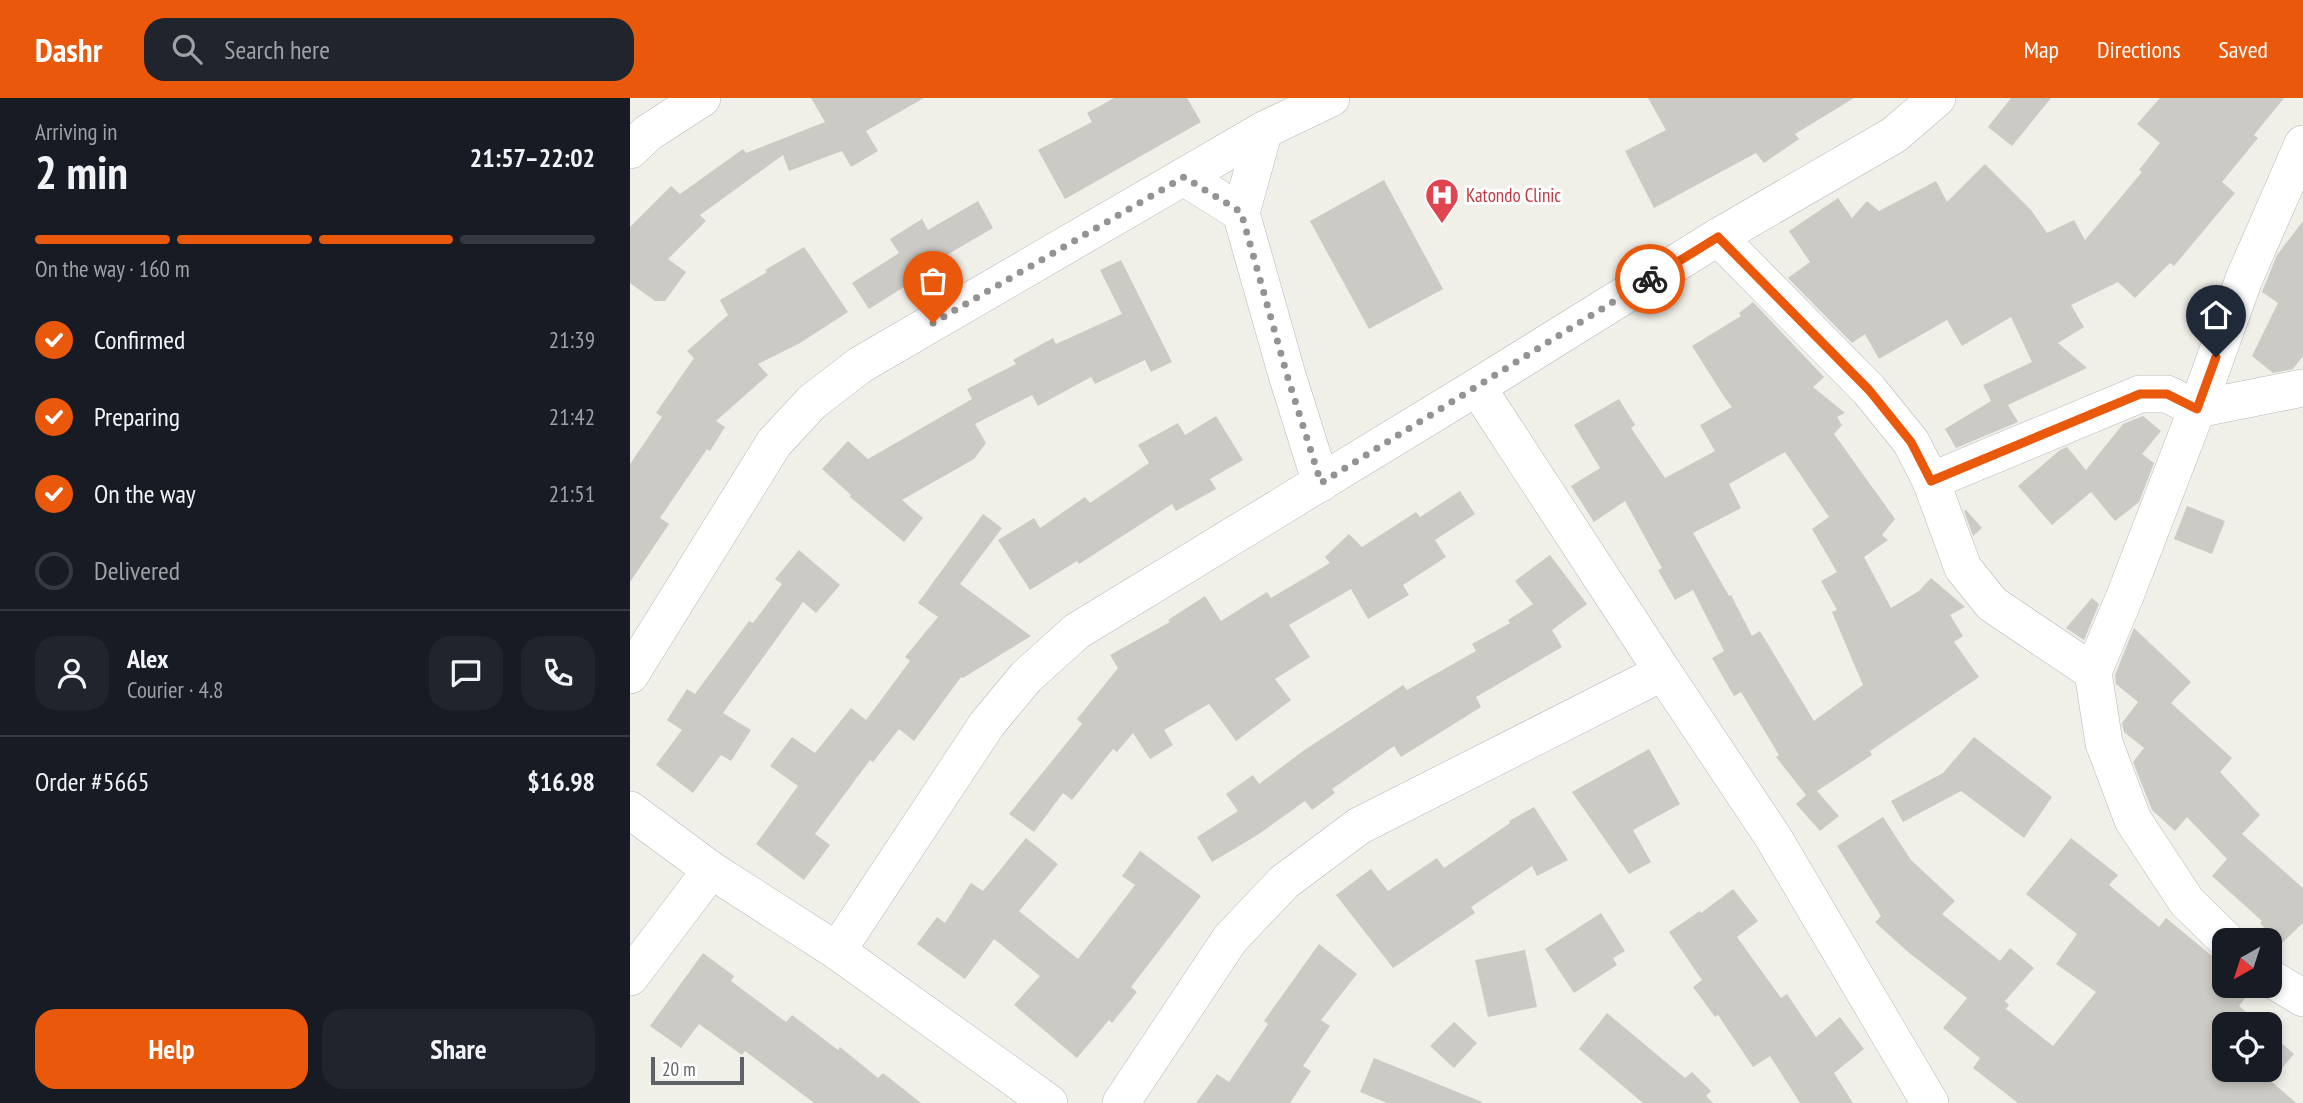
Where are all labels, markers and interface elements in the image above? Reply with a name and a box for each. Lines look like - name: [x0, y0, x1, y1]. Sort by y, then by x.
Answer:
- search box: [144, 18, 634, 81]
- text: Dashr: [35, 28, 102, 71]
- icon: search: [168, 30, 206, 68]
- text: Search here: [224, 33, 330, 66]
- text: Map: [2024, 34, 2059, 65]
- text: Directions: [2097, 34, 2181, 65]
- text: Saved: [2219, 34, 2268, 65]
- text: Arriving in: [35, 117, 117, 146]
- text: 21:57–22:02: [470, 141, 595, 174]
- text: 2 min: [35, 142, 128, 202]
- hospital icon: Katondo Clinic: [1423, 176, 1461, 225]
- place label: Katondo Clinic: [1466, 183, 1561, 207]
- courier: [1615, 244, 1685, 314]
- pin: [903, 251, 963, 323]
- text: On the way · 160 m: [35, 254, 190, 283]
- icon: bike: [1631, 260, 1669, 298]
- icon: bag: [914, 262, 952, 300]
- pin: [2186, 285, 2246, 357]
- icon: home: [2197, 296, 2235, 334]
- icon: check: [35, 321, 73, 359]
- text: Confirmed: [94, 323, 185, 356]
- text: 21:39: [549, 325, 595, 354]
- icon: check: [35, 398, 73, 436]
- text: Preparing: [94, 400, 180, 433]
- text: 21:42: [549, 402, 595, 431]
- icon: check: [35, 475, 73, 513]
- text: On the way: [94, 477, 196, 510]
- text: 21:51: [549, 479, 595, 508]
- text: Delivered: [94, 554, 180, 587]
- button: person: [35, 636, 109, 710]
- button: chat: [429, 636, 503, 710]
- button: phone: [521, 636, 595, 710]
- text: Alex: [127, 642, 168, 675]
- text: Courier · 4.8: [127, 675, 223, 704]
- text: Order #5665: [35, 765, 150, 798]
- text: $16.98: [527, 765, 595, 798]
- north arrow: [2212, 928, 2282, 998]
- map controls: [2212, 928, 2282, 1082]
- button: Help: [35, 1009, 308, 1089]
- button: Share: [322, 1009, 595, 1089]
- button: locate: [2212, 1012, 2282, 1082]
- scale bar: [651, 1054, 744, 1086]
- text: 20 m: [662, 1057, 696, 1081]

